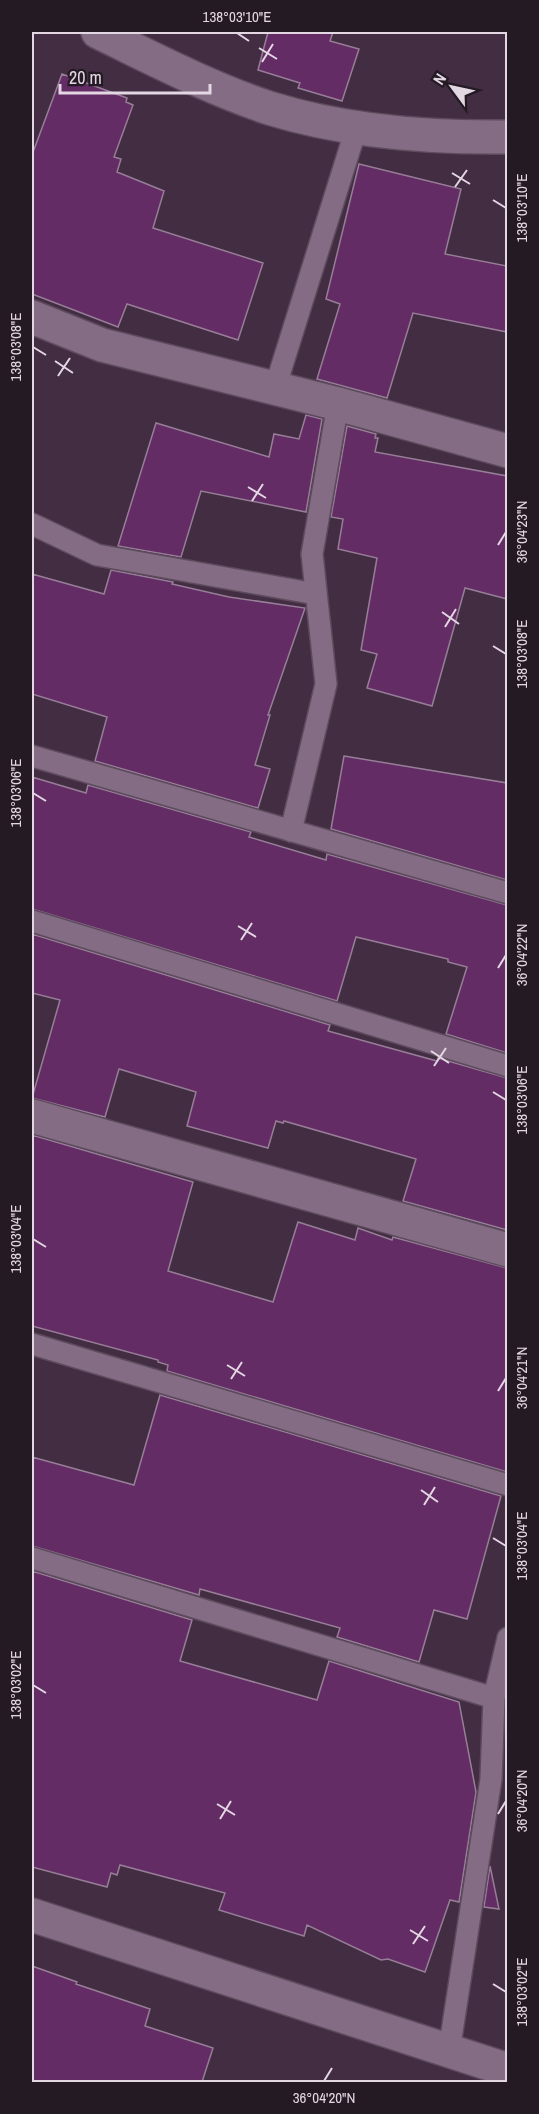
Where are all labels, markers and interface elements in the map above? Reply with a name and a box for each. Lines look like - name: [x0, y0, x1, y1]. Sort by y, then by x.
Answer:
- text: 138°03'10"E: [203, 6, 271, 27]
- scale bar: [60, 57, 210, 95]
- north arrow: [422, 57, 482, 117]
- text: 20 m: [69, 65, 102, 90]
- text: N: [428, 69, 451, 89]
- text: 138°03'10"E: [511, 174, 532, 242]
- text: 138°03'08"E: [5, 313, 26, 381]
- text: 36°04'23"N: [511, 501, 532, 563]
- text: 138°03'08"E: [511, 620, 532, 688]
- text: 138°03'06"E: [5, 759, 26, 827]
- text: 36°04'22"N: [511, 924, 532, 986]
- text: 138°03'06"E: [511, 1066, 532, 1134]
- text: 138°03'04"E: [5, 1205, 26, 1273]
- text: 36°04'21"N: [511, 1347, 532, 1409]
- text: 138°03'04"E: [511, 1512, 532, 1580]
- text: 138°03'02"E: [5, 1651, 26, 1719]
- text: 36°04'20"N: [511, 1770, 532, 1832]
- text: 138°03'02"E: [511, 1958, 532, 2026]
- text: 36°04'20"N: [293, 2087, 355, 2108]

